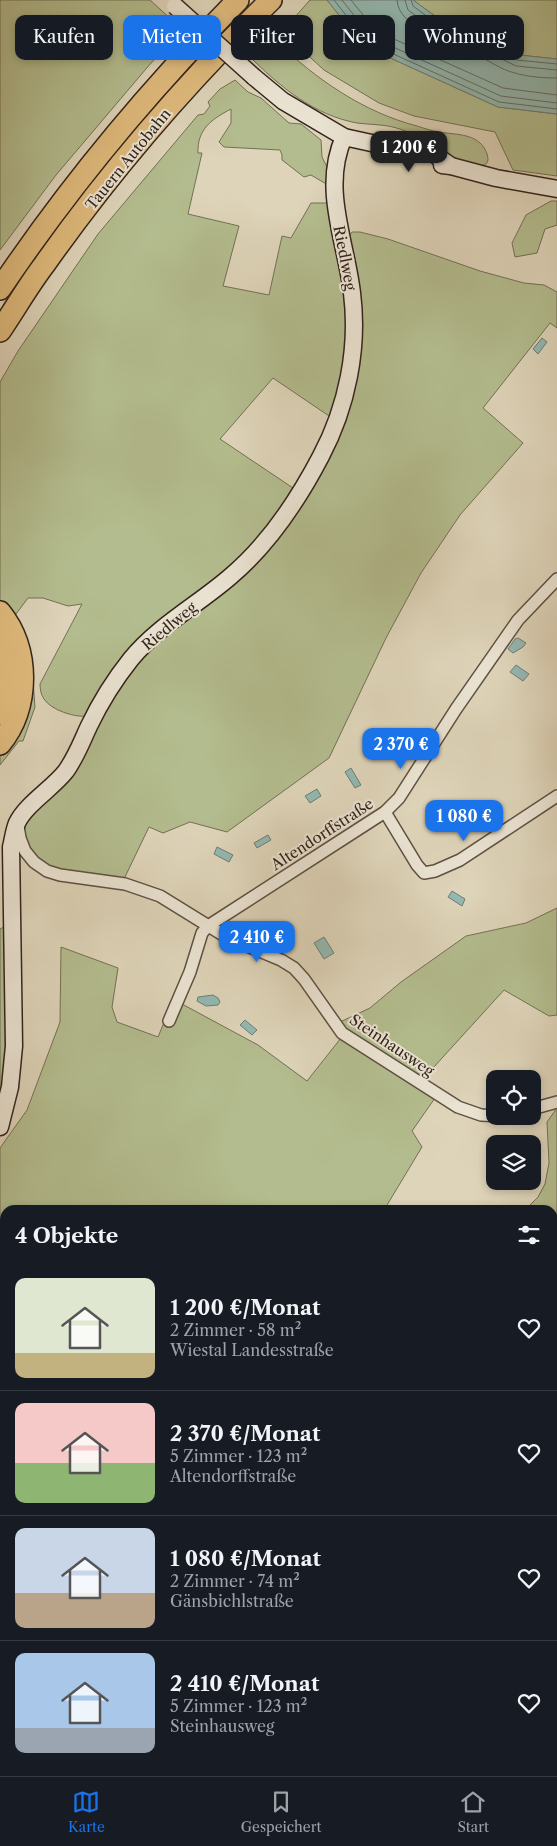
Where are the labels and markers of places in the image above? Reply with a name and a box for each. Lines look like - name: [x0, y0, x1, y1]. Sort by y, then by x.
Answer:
- pin: 1 200 €: [363, 130, 455, 173]
- pin: 2 370 €: [355, 728, 447, 770]
- pin: 1 080 €: [418, 800, 510, 842]
- pin: 2 410 €: [211, 920, 303, 963]

